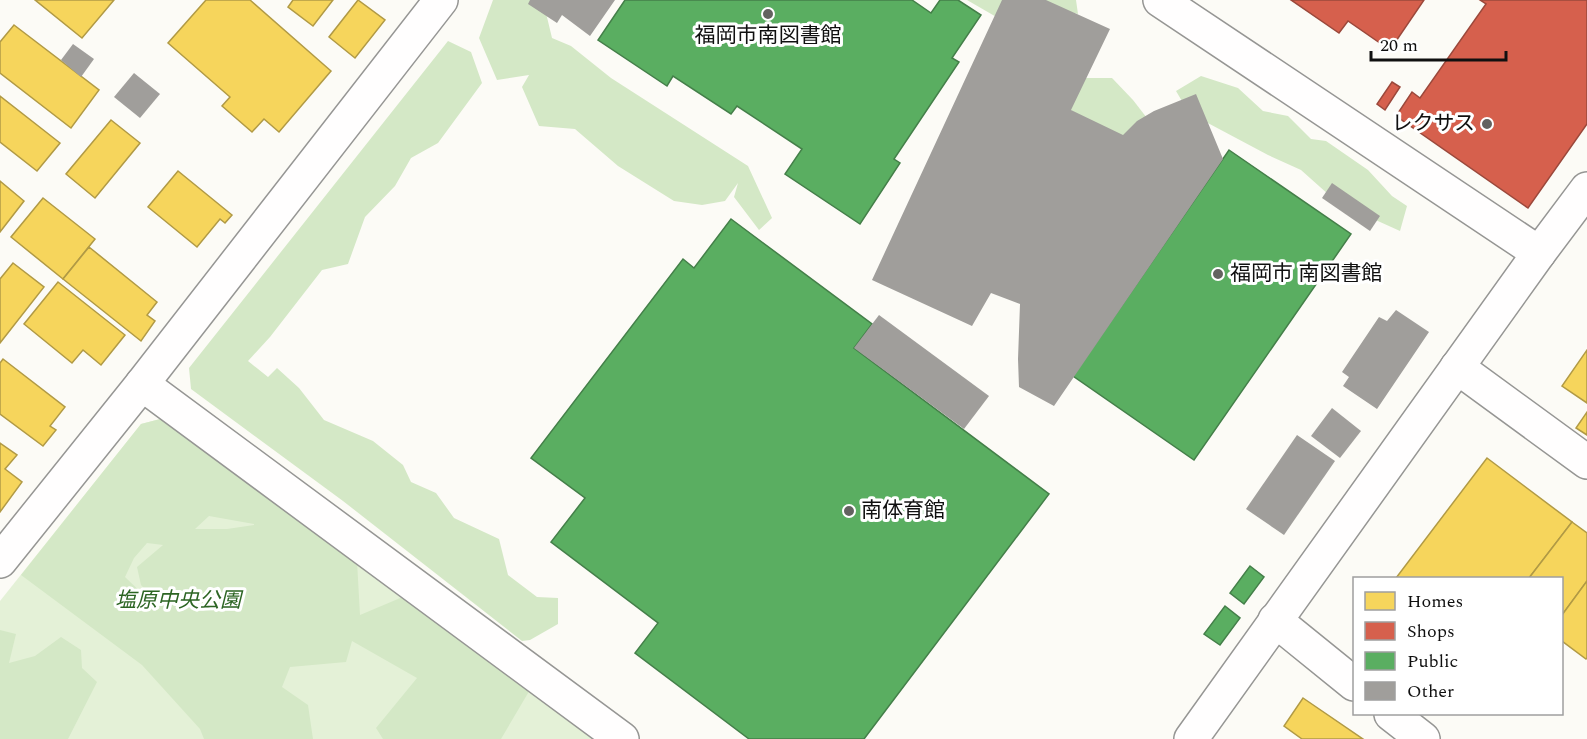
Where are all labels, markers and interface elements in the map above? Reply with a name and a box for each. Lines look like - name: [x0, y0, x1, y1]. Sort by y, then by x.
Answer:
- marker: 福岡市南図書館: [761, 7, 775, 21]
- place label: 福岡市南図書館: [695, 20, 842, 52]
- scale bar: [1371, 24, 1506, 62]
- text: 20 m: [1380, 32, 1418, 59]
- place label: レクサス: [1391, 108, 1475, 140]
- marker: レクサス: [1480, 117, 1494, 131]
- place label: 福岡市 南図書館: [1230, 258, 1382, 290]
- marker: 福岡市 南図書館: [1211, 267, 1225, 281]
- place label: 南体育館: [861, 495, 945, 527]
- marker: 南体育館: [842, 504, 856, 518]
- legend: [1353, 577, 1563, 715]
- park label: 塩原中央公園: [115, 585, 244, 617]
- text: Homes: [1407, 588, 1463, 615]
- text: Shops: [1407, 618, 1455, 645]
- text: Public: [1407, 648, 1458, 675]
- text: Other: [1407, 678, 1454, 705]

